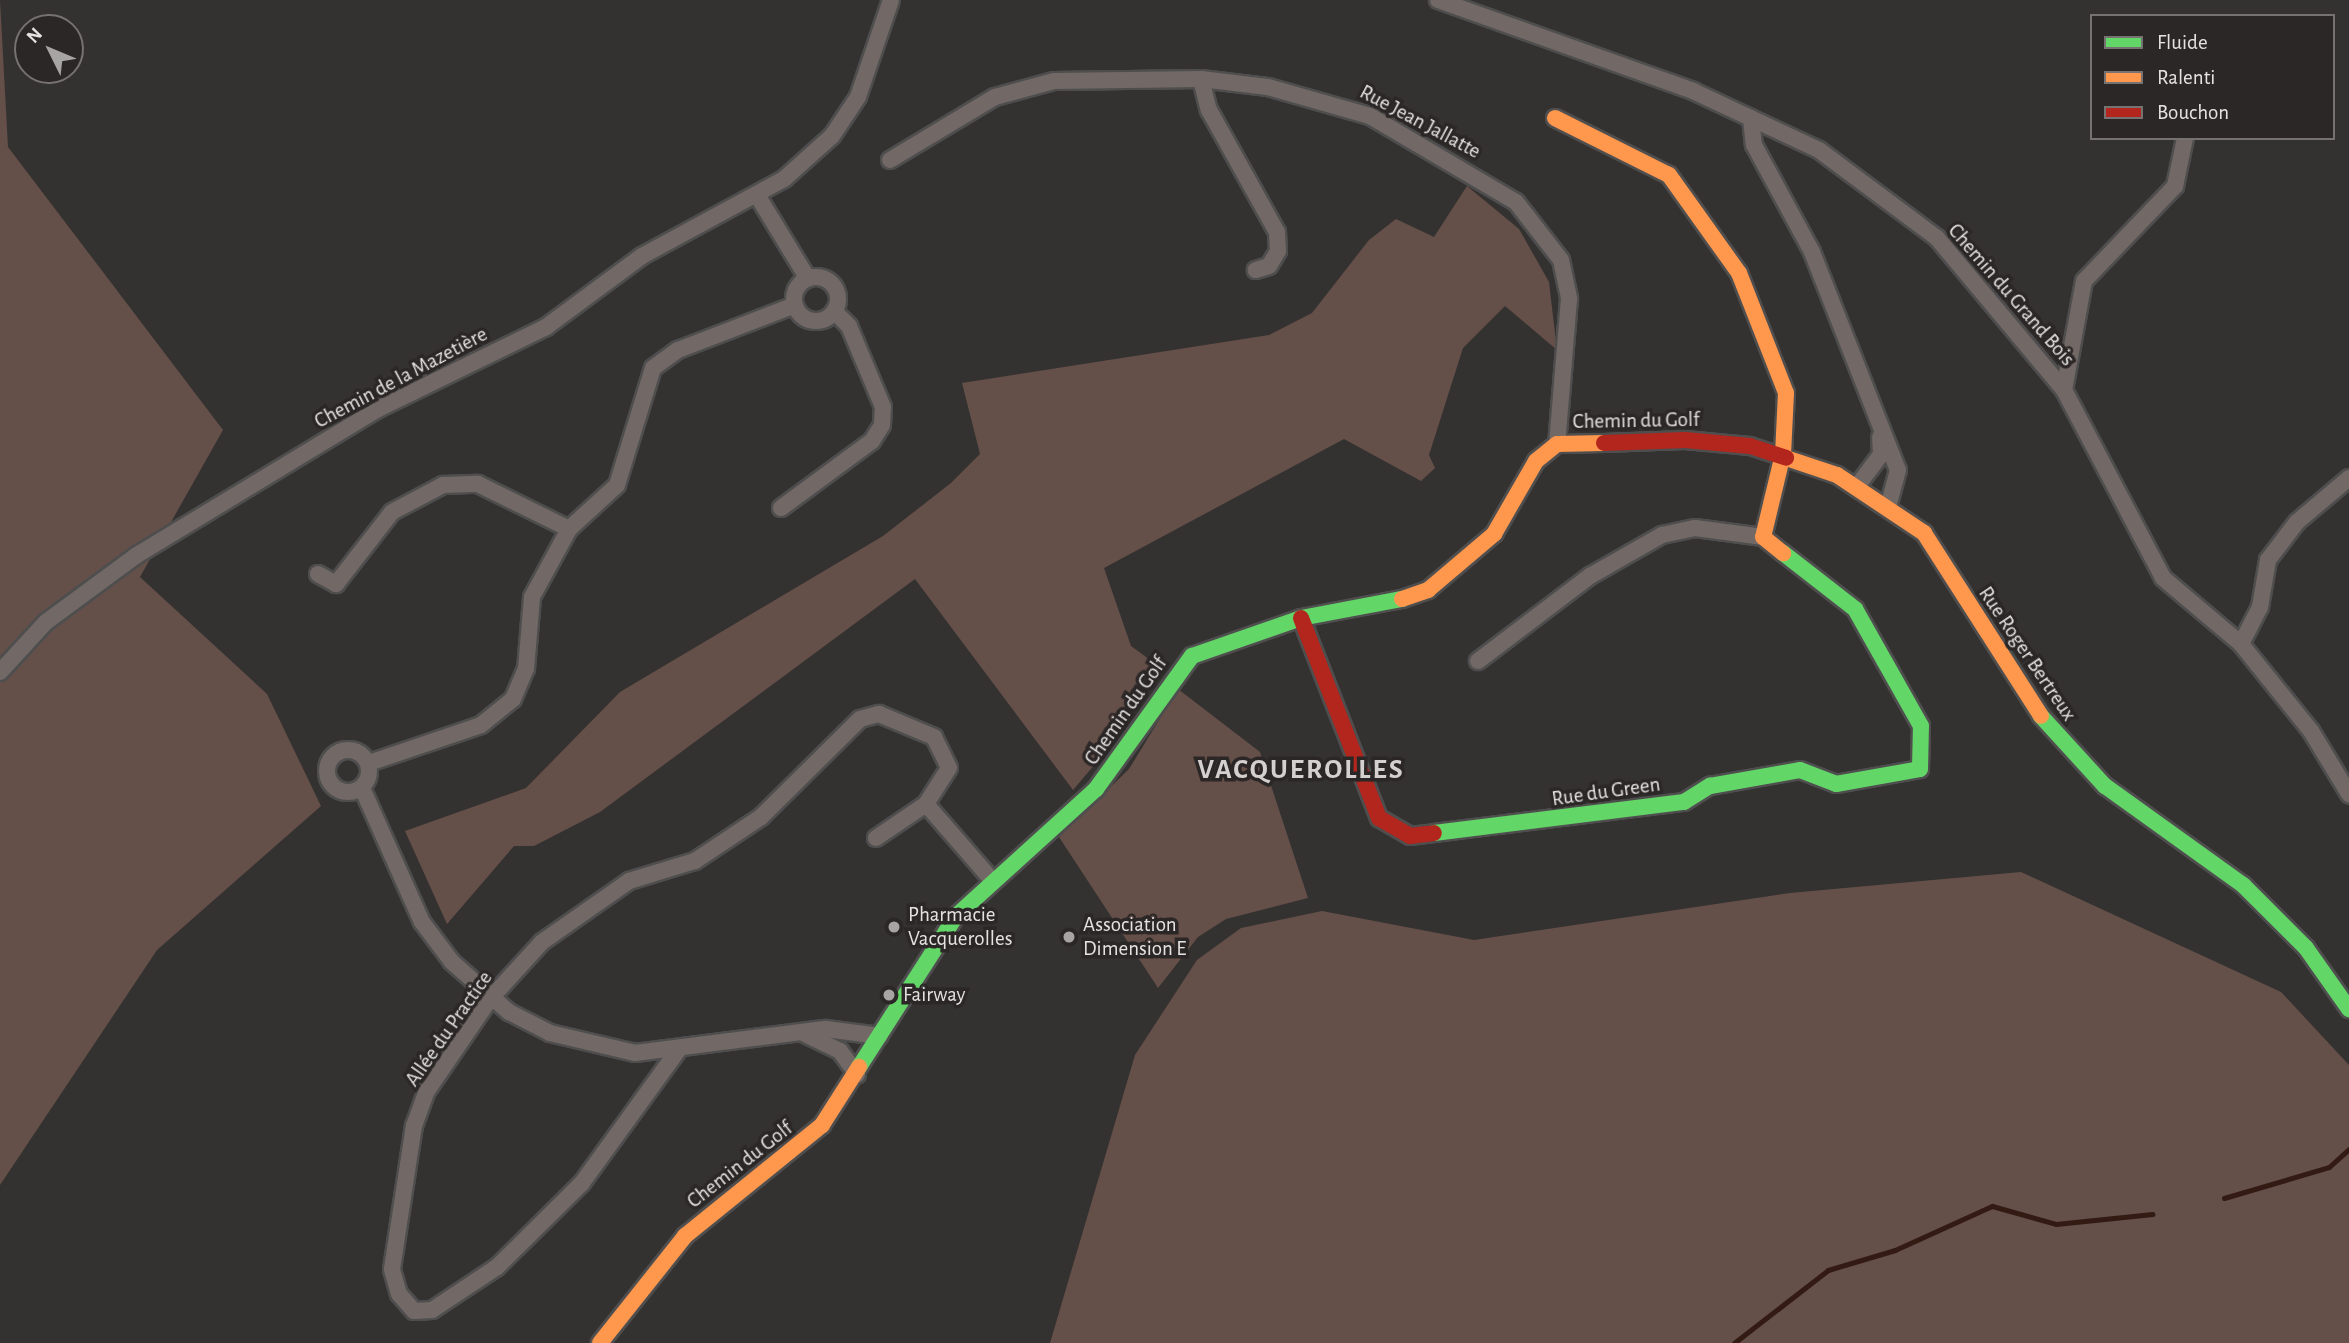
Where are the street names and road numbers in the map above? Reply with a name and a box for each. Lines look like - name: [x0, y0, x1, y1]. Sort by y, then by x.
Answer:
- street label: Rue Jean Jallatte: [1355, 80, 1485, 164]
- street label: Chemin du Grand Bois: [1942, 219, 2080, 371]
- street label: Chemin de la Mazetière: [310, 322, 492, 434]
- street label: Chemin du Golf: [1572, 407, 1700, 435]
- street label: Rue Roger Bertreux: [1973, 582, 2081, 726]
- street label: Chemin du Golf: [1079, 652, 1173, 770]
- street label: Rue du Green: [1550, 772, 1662, 812]
- street label: Allée du Practice: [400, 967, 498, 1091]
- street label: Chemin du Golf: [682, 1116, 798, 1214]

